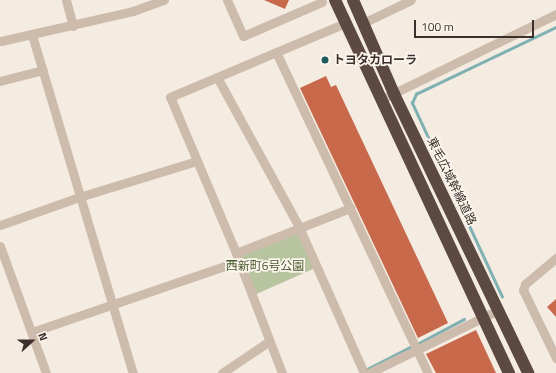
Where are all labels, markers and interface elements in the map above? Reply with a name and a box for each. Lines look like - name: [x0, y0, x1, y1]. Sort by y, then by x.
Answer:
- scale bar: [416, 12, 536, 38]
- text: 100 m: [421, 17, 454, 36]
- place label: トヨタカローラ: [333, 53, 417, 67]
- marker: トヨタカローラ: [320, 55, 330, 65]
- street label: 東毛広域幹線道路: [424, 135, 480, 227]
- park label: 西新町6号公園: [226, 259, 304, 273]
- north arrow: [12, 321, 52, 361]
- text: N: [34, 330, 52, 343]

